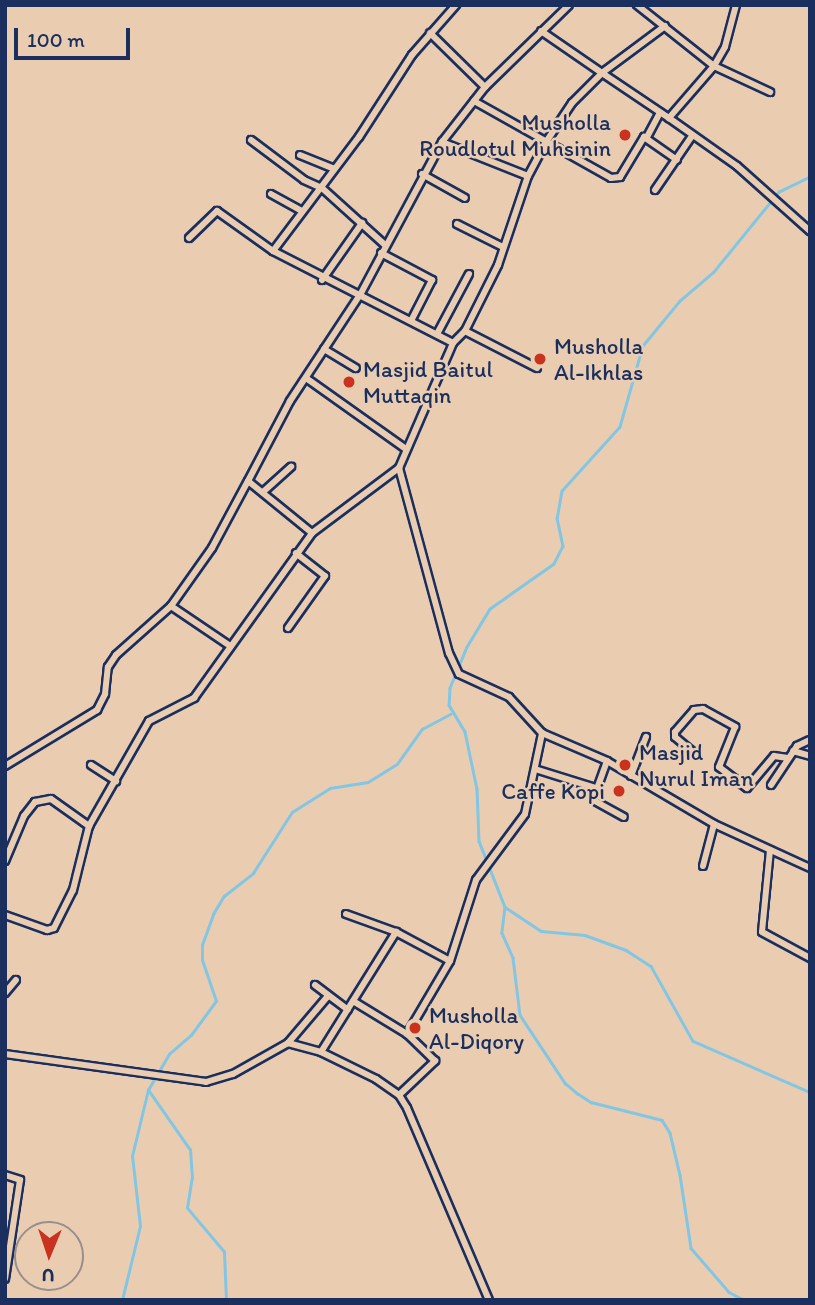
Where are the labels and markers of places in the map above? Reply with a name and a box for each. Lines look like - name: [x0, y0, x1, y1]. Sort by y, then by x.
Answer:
- place label: Musholla Roudlotul Muhsinin: [418, 108, 611, 162]
- marker: Musholla Roudlotul Muhsinin: [617, 127, 633, 143]
- place label: Musholla Al-Ikhlas: [554, 332, 643, 386]
- marker: Musholla Al-Ikhlas: [532, 351, 548, 367]
- place label: Masjid Baitul Muttaqin: [363, 355, 493, 409]
- marker: Masjid Baitul Muttaqin: [341, 374, 357, 390]
- place label: Masjid Nurul Iman: [639, 738, 753, 792]
- marker: Masjid Nurul Iman: [617, 757, 633, 773]
- place label: Caffe Kopi: [501, 777, 605, 805]
- marker: Caffe Kopi: [611, 783, 627, 799]
- place label: Musholla Al-Diqory: [429, 1001, 524, 1055]
- marker: Musholla Al-Diqory: [407, 1020, 423, 1036]

